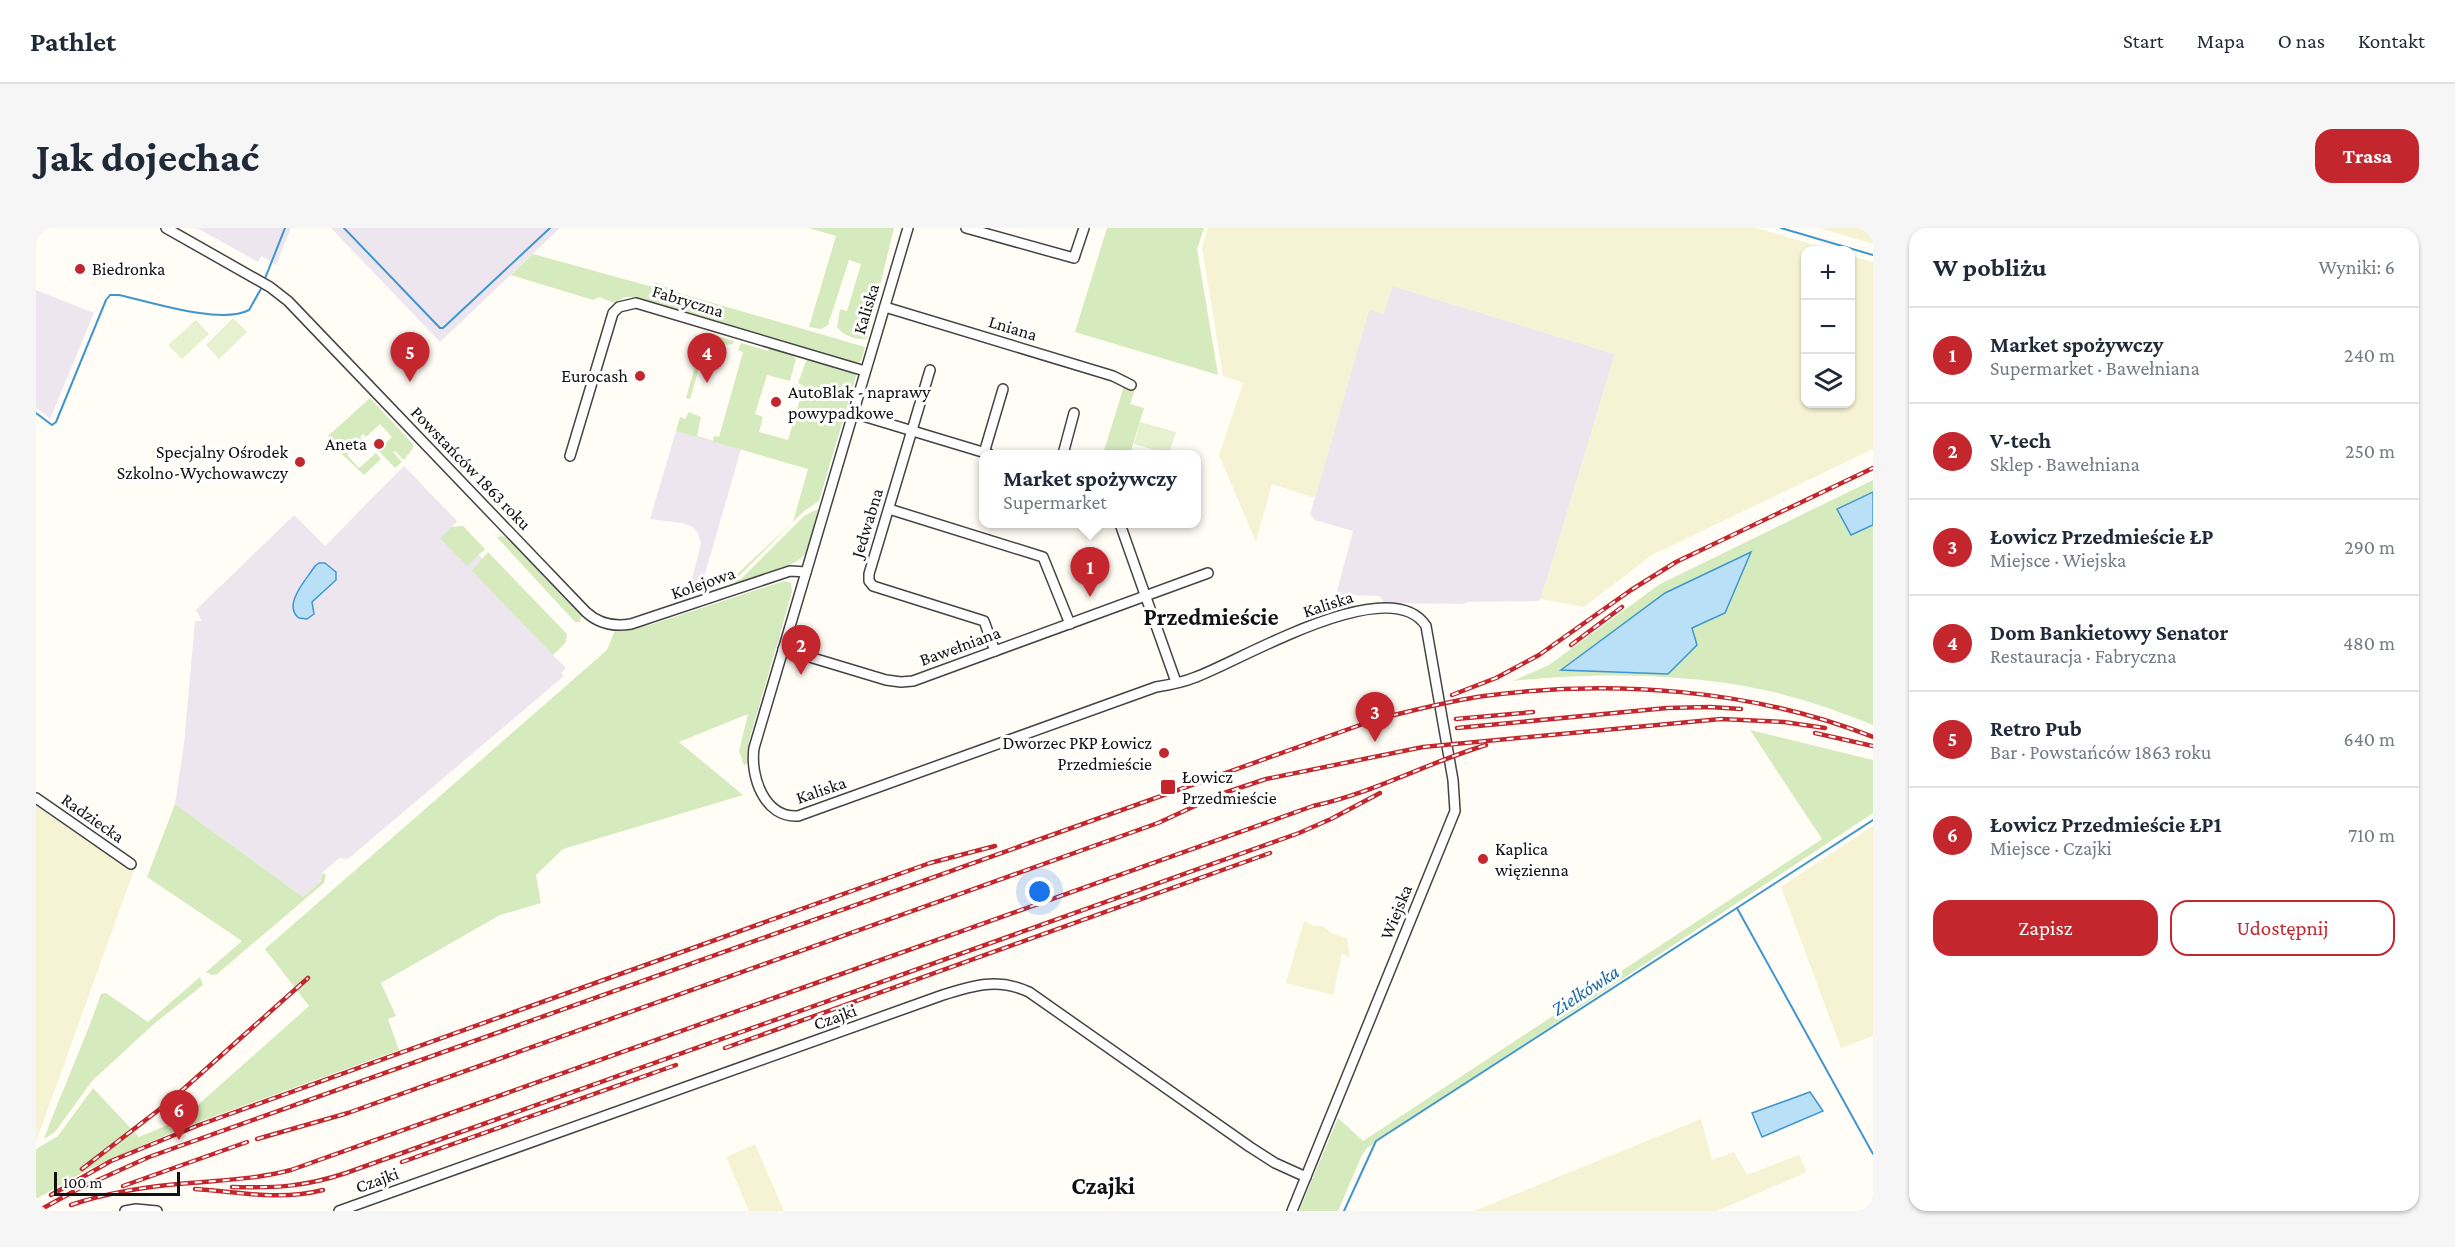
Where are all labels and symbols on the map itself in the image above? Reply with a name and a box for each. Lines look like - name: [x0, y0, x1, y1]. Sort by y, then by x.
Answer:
- place label: Biedronka: [92, 259, 165, 279]
- marker: Biedronka: [73, 262, 87, 276]
- street label: Fabryczna: [650, 281, 726, 321]
- street label: Kaliska: [849, 281, 883, 337]
- street label: Lniana: [986, 311, 1040, 345]
- pin: 5: [390, 332, 430, 382]
- pin: 4: [688, 334, 726, 383]
- place label: Eurocash: [561, 366, 628, 386]
- marker: Eurocash: [633, 369, 647, 383]
- place label: AutoBlak - naprawy powypadkowe: [788, 382, 931, 423]
- marker: AutoBlak - naprawy powypadkowe: [769, 395, 783, 409]
- street label: Powstańców 1863 roku: [407, 402, 535, 534]
- place label: Aneta: [325, 434, 367, 454]
- marker: Aneta: [372, 437, 386, 451]
- place label: Specjalny Ośrodek Szkolno-Wychowawczy: [117, 442, 289, 483]
- marker: Specjalny Ośrodek Szkolno-Wychowawczy: [293, 455, 307, 469]
- street label: Jedwabna: [846, 486, 887, 562]
- pin: 1: [1070, 548, 1110, 597]
- street label: Kolejowa: [668, 563, 738, 604]
- street label: Kaliska: [1300, 586, 1356, 622]
- district label: Przedmieście: [1143, 603, 1279, 630]
- street label: Bawełniana: [917, 622, 1003, 670]
- pin: 2: [782, 626, 820, 675]
- pin: 3: [1356, 692, 1394, 742]
- place label: Dworzec PKP Łowicz Przedmieście: [1003, 733, 1152, 774]
- marker: Dworzec PKP Łowicz Przedmieście: [1157, 746, 1171, 760]
- place label: Łowicz Przedmieście: [1182, 767, 1277, 808]
- street label: Kaliska: [793, 772, 849, 808]
- marker: Łowicz Przedmieście: [1159, 778, 1177, 796]
- street label: Radziecka: [58, 789, 128, 847]
- place label: Kaplica więzienna: [1495, 839, 1569, 880]
- marker: Kaplica więzienna: [1476, 852, 1490, 866]
- your location: [1025, 877, 1054, 906]
- street label: Wiejska: [1376, 882, 1417, 943]
- water label: Zielkówka: [1547, 960, 1623, 1020]
- street label: Czajki: [811, 1000, 860, 1035]
- pin: 6: [160, 1090, 198, 1140]
- street label: Czajki: [353, 1163, 402, 1198]
- scale bar: [54, 1169, 180, 1196]
- district label: Czajki: [1071, 1172, 1135, 1200]

